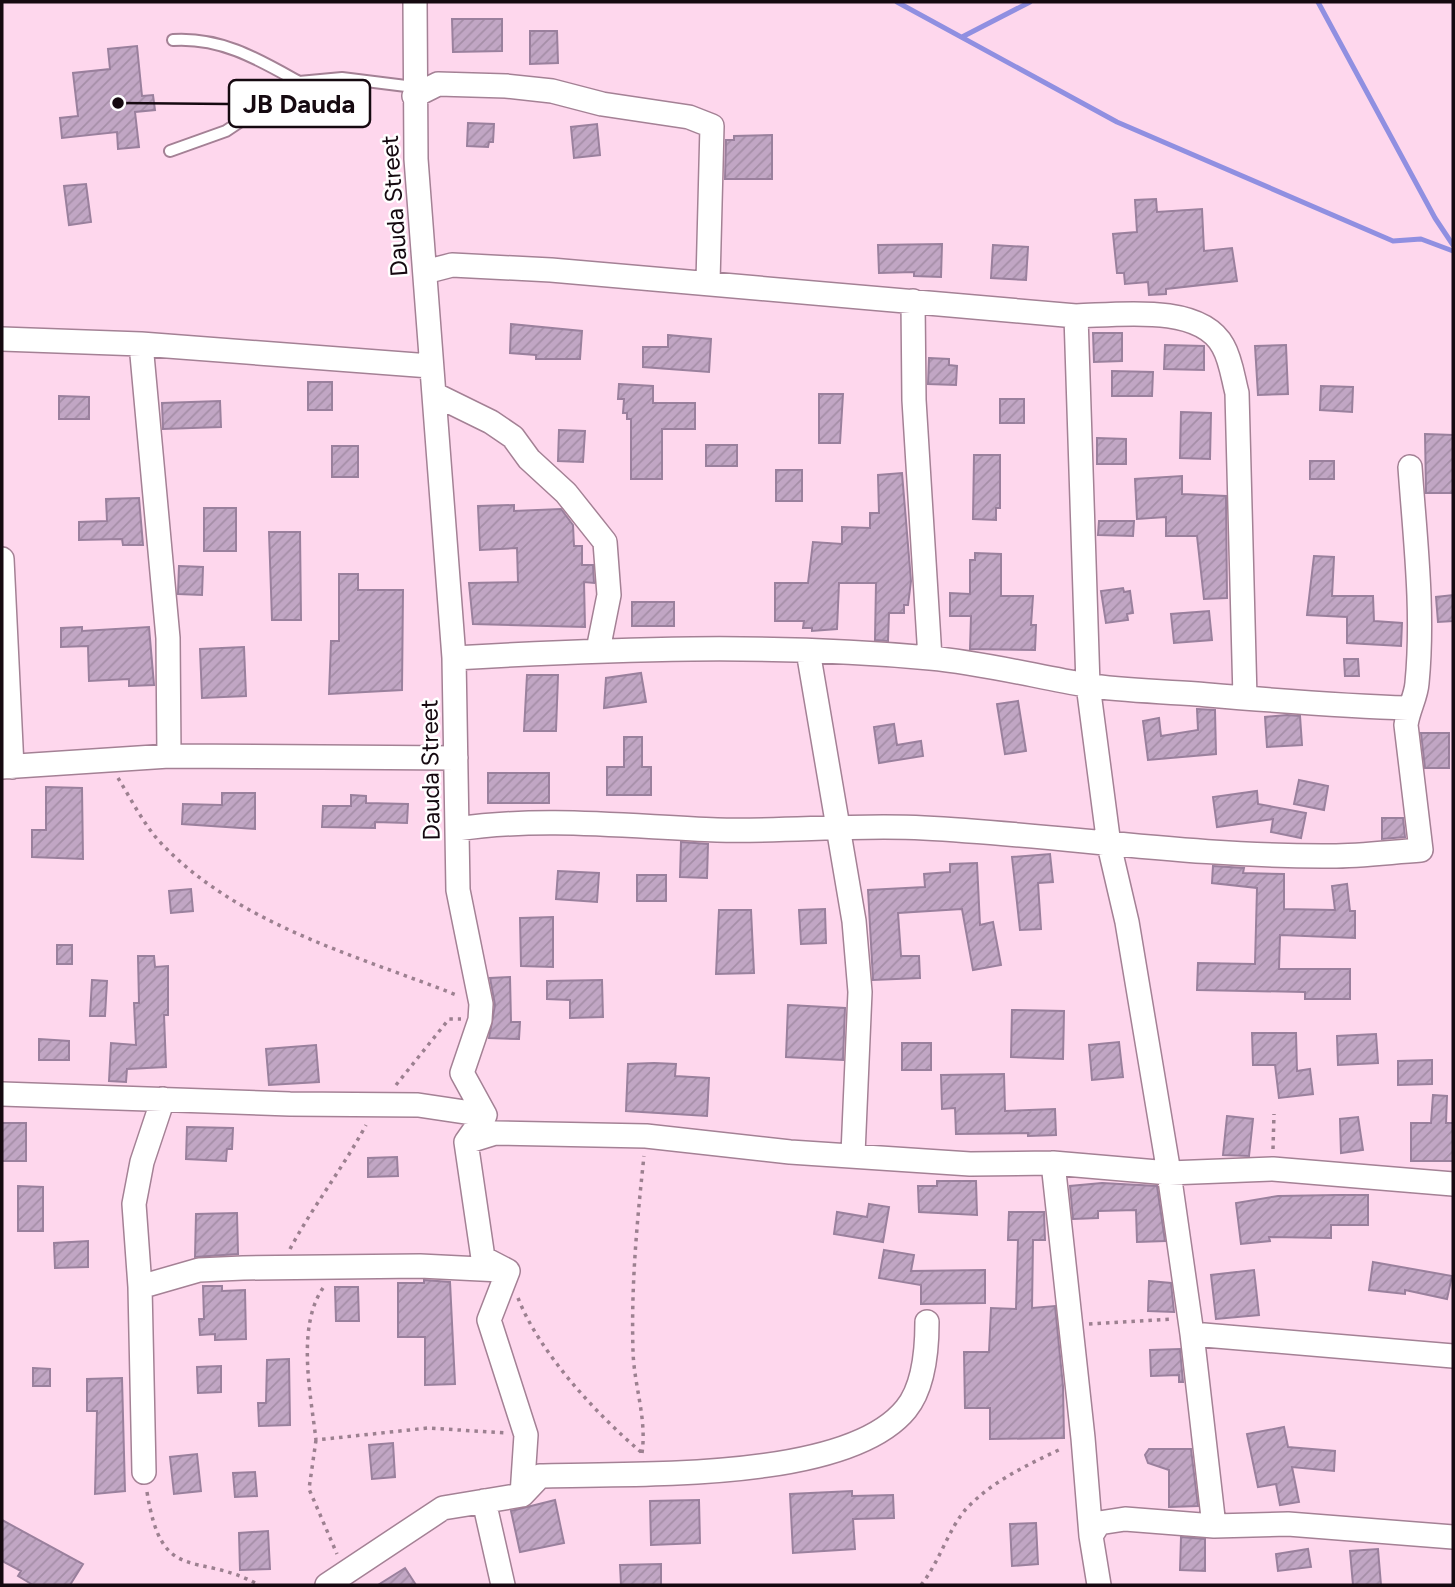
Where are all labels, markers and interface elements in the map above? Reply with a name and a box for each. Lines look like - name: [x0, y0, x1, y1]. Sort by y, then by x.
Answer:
- callout: JB Dauda: [229, 80, 370, 127]
- text: JB Dauda: [243, 88, 355, 120]
- street label: Dauda Street: [375, 134, 413, 278]
- street label: Dauda Street: [414, 699, 446, 841]

